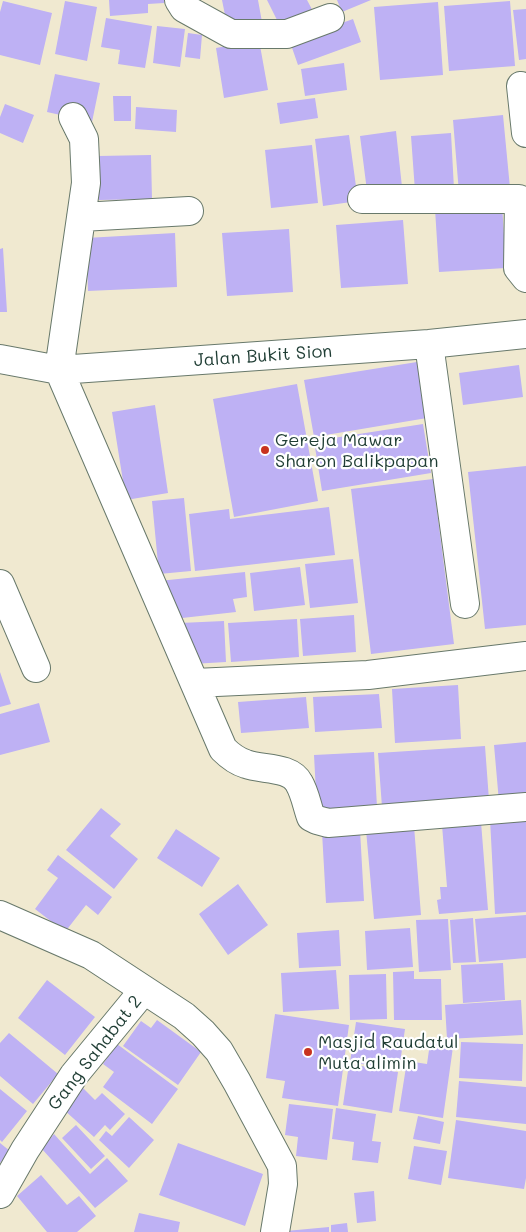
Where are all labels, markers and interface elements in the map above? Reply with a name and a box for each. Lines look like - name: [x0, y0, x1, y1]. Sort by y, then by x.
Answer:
- street label: Jalan Bukit Sion: [193, 340, 333, 372]
- place label: Gereja Mawar Sharon Balikpapan: [275, 429, 439, 472]
- marker: Gereja Mawar Sharon Balikpapan: [259, 444, 271, 456]
- street label: Gang Sahabat 2: [43, 991, 147, 1115]
- place label: Masjid Raudatul Muta'alimin: [318, 1031, 459, 1074]
- marker: Masjid Raudatul Muta'alimin: [302, 1046, 314, 1058]

